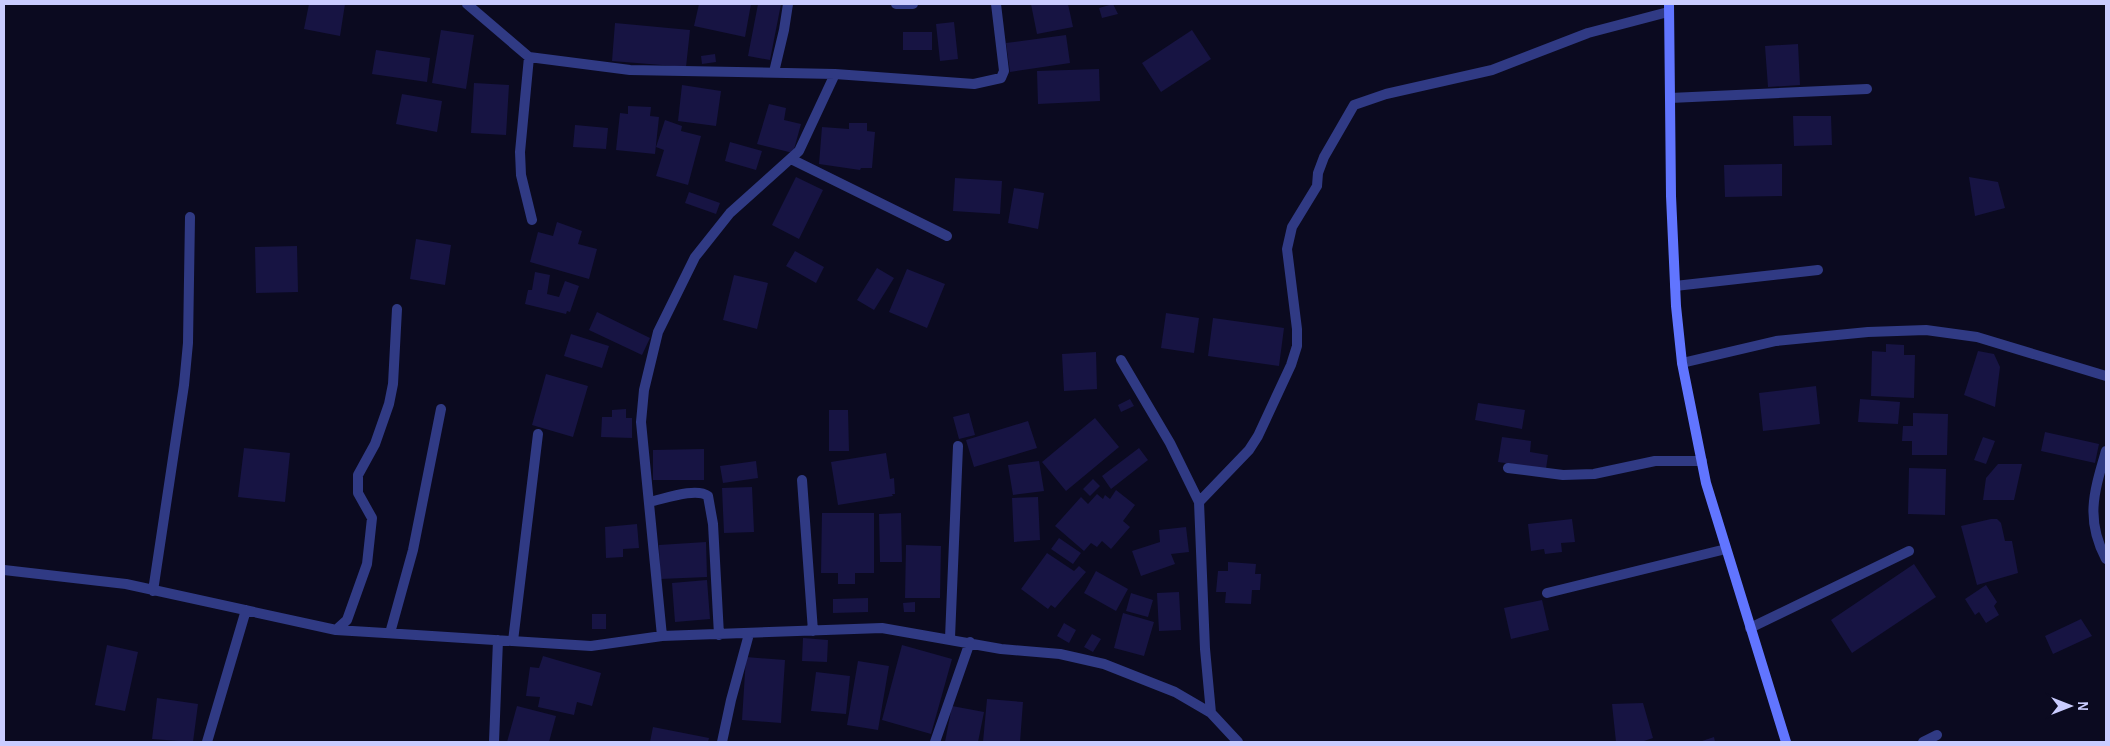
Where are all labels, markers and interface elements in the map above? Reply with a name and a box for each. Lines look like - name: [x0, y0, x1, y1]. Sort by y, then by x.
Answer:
- north arrow: [2045, 681, 2095, 731]
- text: N: [2075, 701, 2089, 711]

